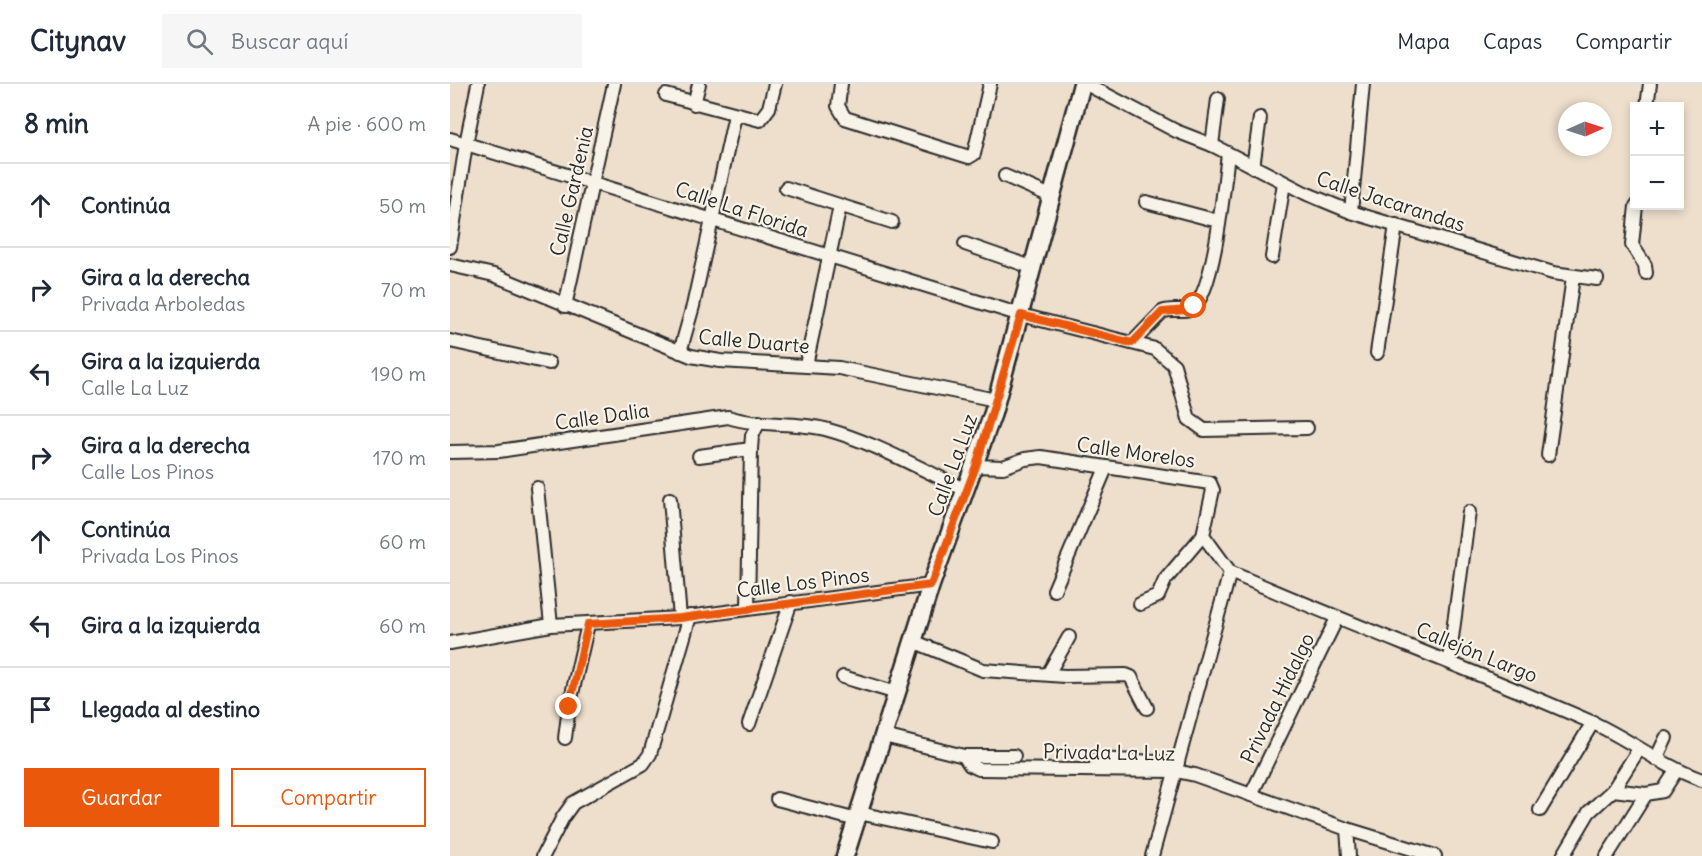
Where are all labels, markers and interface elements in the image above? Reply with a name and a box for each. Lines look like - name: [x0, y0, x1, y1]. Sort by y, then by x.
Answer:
- search box: [162, 14, 582, 68]
- text: Citynav: [30, 23, 126, 59]
- icon: search: [183, 25, 216, 58]
- text: Buscar aquí: [231, 27, 348, 55]
- text: Mapa: [1397, 28, 1450, 55]
- text: Capas: [1483, 28, 1542, 55]
- text: Compartir: [1575, 28, 1672, 55]
- north arrow: [1558, 102, 1612, 156]
- map controls: [1630, 102, 1684, 210]
- button: +: [1630, 102, 1684, 156]
- text: 8 min: [24, 107, 89, 140]
- text: A pie · 600 m: [308, 111, 426, 136]
- street label: Calle Gardenia: [544, 124, 598, 258]
- button: −: [1630, 156, 1684, 210]
- street label: Calle Jacarandas: [1313, 165, 1469, 237]
- street label: Calle La Florida: [672, 176, 812, 242]
- icon: ahead: [24, 189, 57, 222]
- text: Continúa: [81, 191, 170, 219]
- text: 50 m: [379, 193, 426, 218]
- text: Gira a la derecha: [81, 263, 250, 291]
- icon: right: [24, 273, 57, 306]
- text: 70 m: [381, 277, 426, 302]
- text: Privada Arboledas: [81, 291, 245, 316]
- route start: [1180, 292, 1206, 318]
- street label: Calle Duarte: [697, 324, 811, 358]
- text: Gira a la izquierda: [81, 347, 260, 375]
- icon: left: [24, 357, 57, 390]
- text: 190 m: [371, 361, 426, 386]
- text: Calle La Luz: [81, 375, 189, 400]
- street label: Calle Dalia: [553, 397, 651, 435]
- street label: Calle La Luz: [922, 410, 982, 520]
- text: Gira a la derecha: [81, 431, 250, 459]
- street label: Calle Morelos: [1075, 431, 1197, 473]
- icon: right: [24, 441, 57, 474]
- text: 170 m: [373, 445, 426, 470]
- text: Calle Los Pinos: [81, 459, 214, 484]
- text: Continúa: [81, 515, 170, 543]
- icon: ahead: [24, 525, 57, 558]
- text: 60 m: [379, 529, 426, 554]
- text: Privada Los Pinos: [81, 543, 239, 568]
- street label: Calle Los Pinos: [735, 561, 871, 603]
- icon: left: [24, 609, 57, 642]
- text: Gira a la izquierda: [81, 611, 260, 639]
- text: 60 m: [379, 613, 426, 638]
- street label: Callejón Largo: [1413, 616, 1541, 688]
- street label: Privada Hidalgo: [1235, 629, 1319, 767]
- icon: arrive: [24, 693, 57, 726]
- route end: [555, 693, 581, 719]
- text: Llegada al destino: [81, 695, 260, 723]
- street label: Privada La Luz: [1043, 738, 1175, 766]
- button: Guardar: [24, 768, 219, 827]
- button: Compartir: [231, 768, 426, 827]

